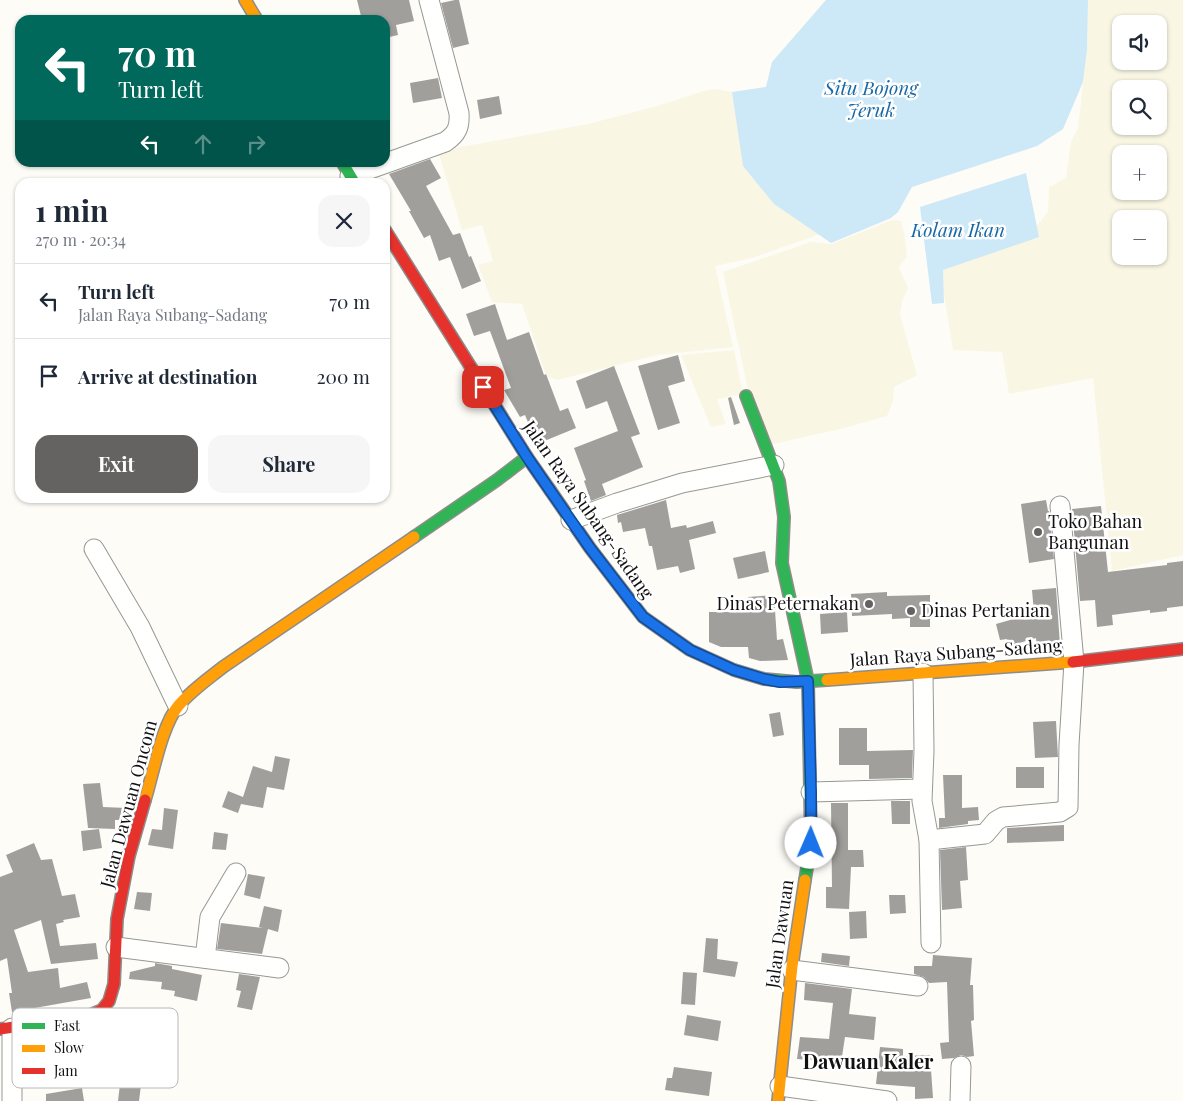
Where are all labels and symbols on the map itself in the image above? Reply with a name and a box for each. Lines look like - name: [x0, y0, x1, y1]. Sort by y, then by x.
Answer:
- water label: Situ Bojong Jeruk: [823, 74, 919, 122]
- water label: Kolam Ikan: [910, 216, 1005, 242]
- pin: [462, 366, 504, 408]
- street label: Jalan Raya Subang-Sadang: [517, 415, 660, 604]
- place label: Toko Bahan Bangunan: [1048, 509, 1143, 554]
- marker: Toko Bahan Bangunan: [1032, 526, 1044, 538]
- place label: Dinas Peternakan: [716, 591, 859, 615]
- marker: Dinas Peternakan: [863, 598, 875, 610]
- place label: Dinas Pertanian: [921, 598, 1050, 622]
- marker: Dinas Pertanian: [905, 605, 917, 617]
- street label: Jalan Raya Subang-Sadang: [848, 633, 1063, 671]
- street label: Jalan Dawuan Oncom: [94, 717, 162, 891]
- position arrow: [784, 816, 836, 868]
- street label: Jalan Dawuan: [759, 878, 799, 991]
- legend: [12, 1008, 178, 1088]
- text: Fast: [54, 1016, 81, 1035]
- text: Slow: [54, 1038, 84, 1057]
- district label: Dawuan Kaler: [803, 1047, 934, 1074]
- text: Jam: [53, 1061, 78, 1080]

